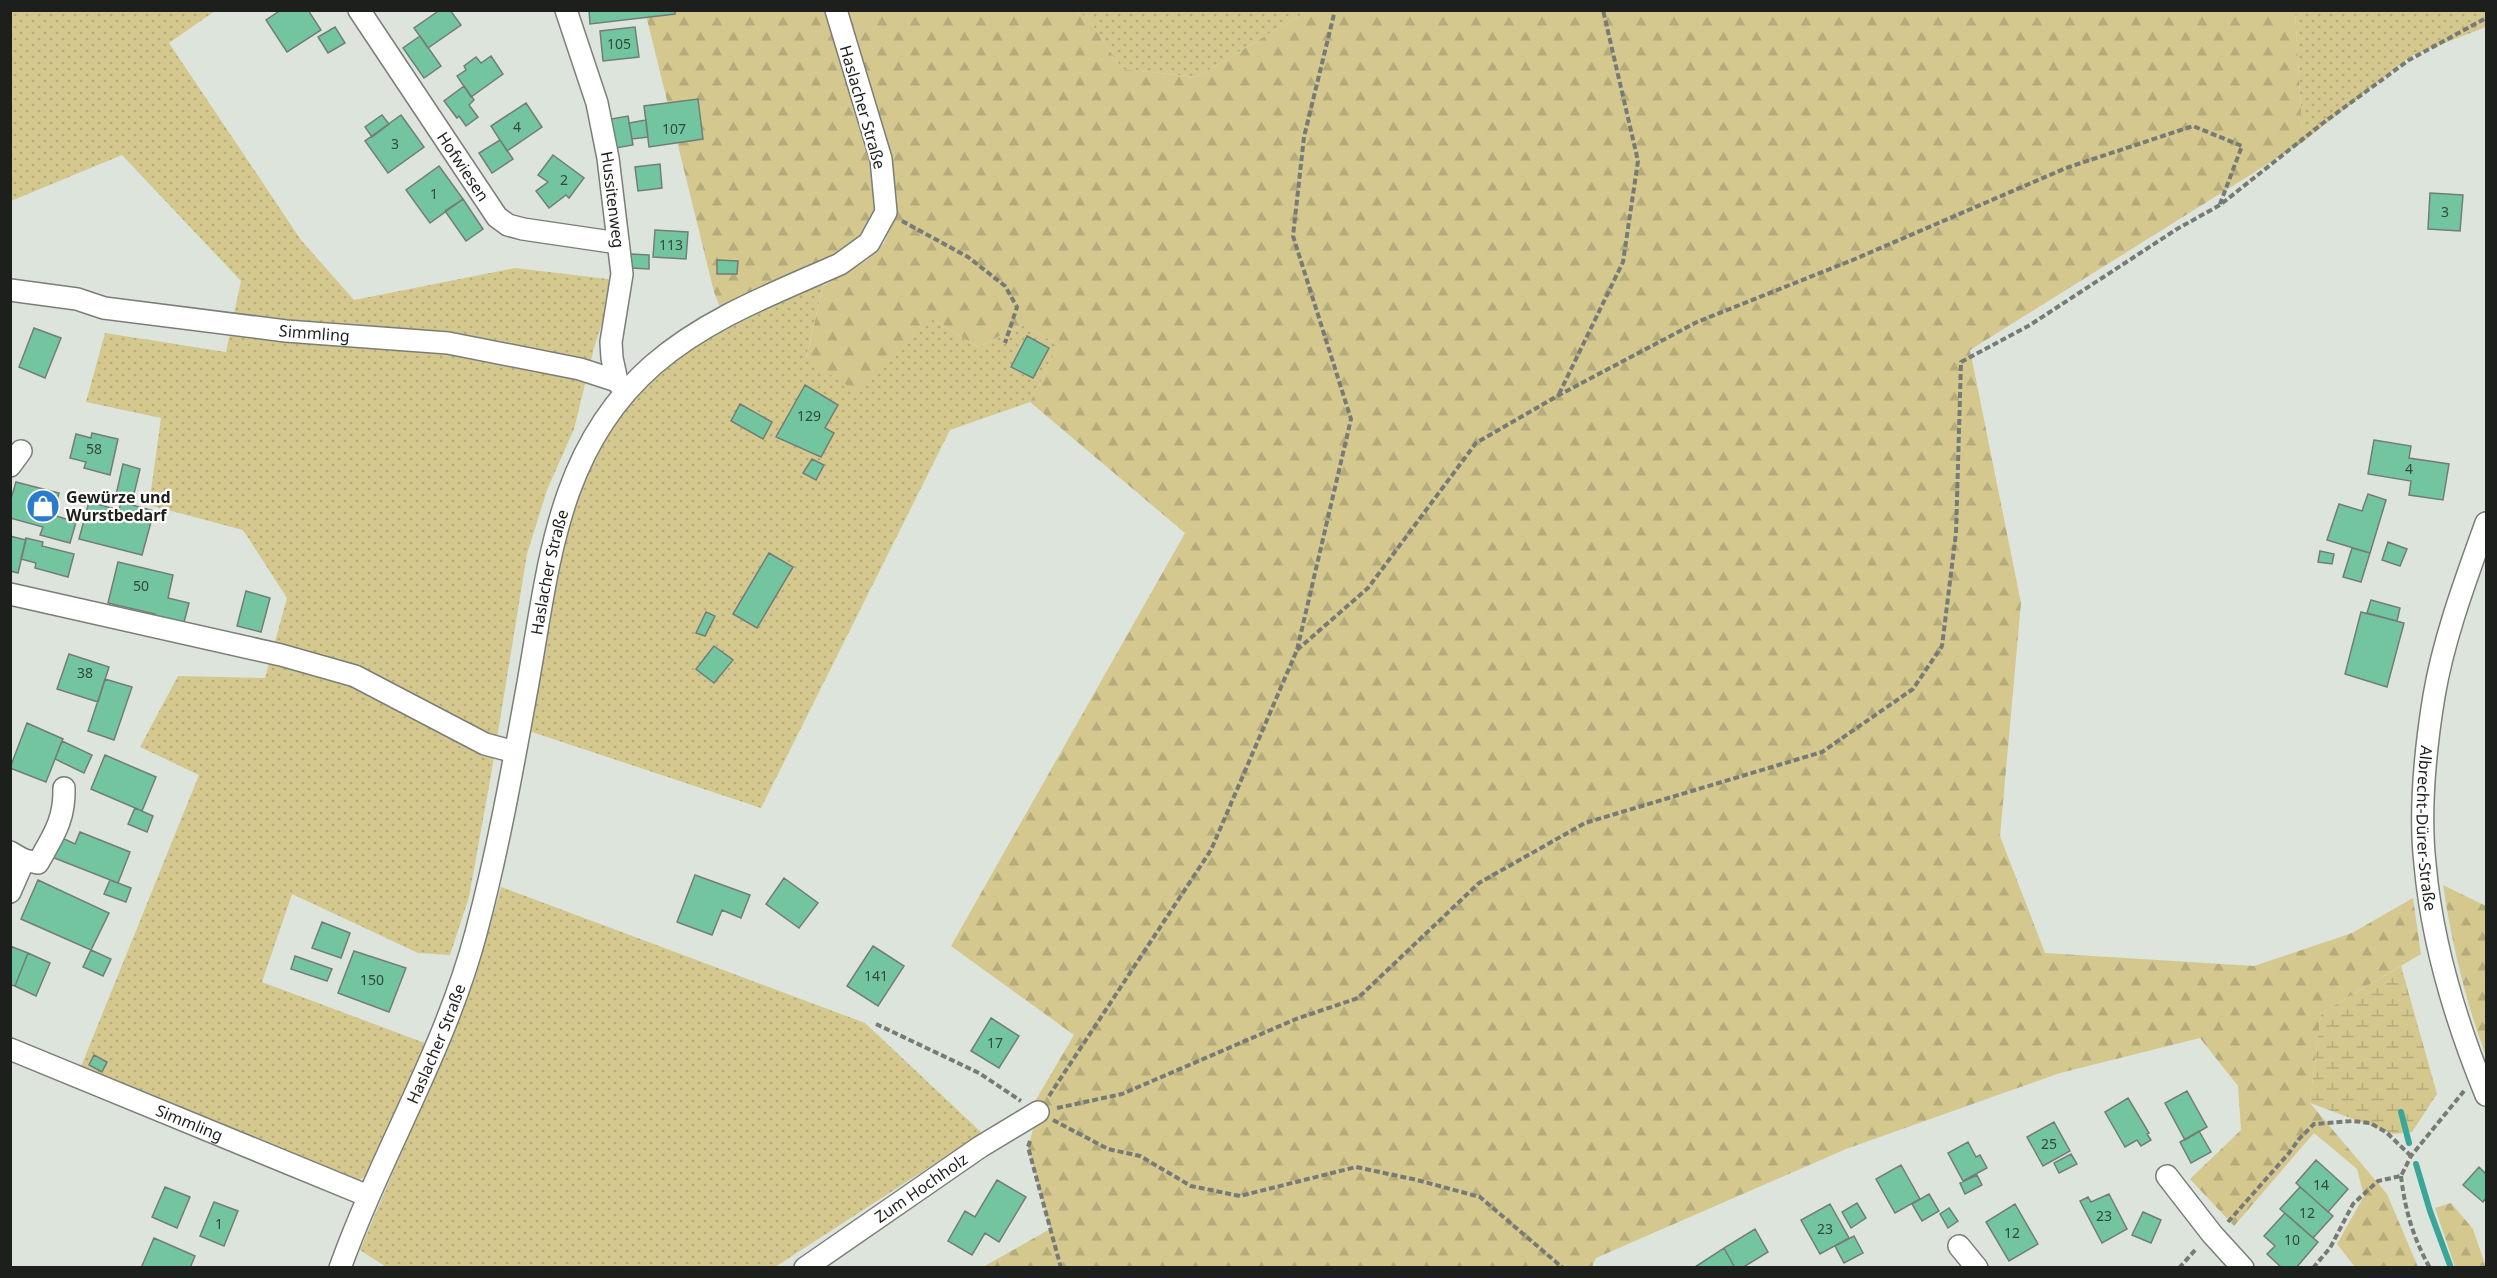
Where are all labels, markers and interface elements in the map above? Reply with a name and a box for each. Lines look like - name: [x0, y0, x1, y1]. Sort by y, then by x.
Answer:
- house number: 105: [607, 34, 631, 53]
- street label: Haslacher Straße: [835, 42, 891, 172]
- house number: 4: [513, 117, 521, 136]
- house number: 107: [662, 119, 686, 138]
- street label: Hofwiesen: [432, 127, 494, 206]
- house number: 3: [391, 134, 399, 153]
- street label: Hussitenweg: [596, 149, 630, 249]
- house number: 2: [560, 170, 568, 189]
- house number: 1: [430, 184, 438, 203]
- house number: 3: [2441, 202, 2449, 221]
- house number: 113: [659, 235, 683, 254]
- street label: Simmling: [278, 319, 351, 347]
- house number: 129: [797, 406, 821, 425]
- house number: 58: [86, 439, 102, 458]
- house number: 4: [2405, 459, 2413, 478]
- place label: Gewürze und Wurstbedarf: [66, 486, 171, 526]
- shop icon: Gewürze und Wurstbedarf: [25, 488, 61, 524]
- street label: Haslacher Straße: [525, 507, 573, 637]
- house number: 50: [133, 576, 149, 595]
- house number: 38: [77, 663, 93, 682]
- street label: Albrecht-Dürer-Straße: [2412, 745, 2442, 913]
- house number: 141: [864, 966, 888, 985]
- house number: 150: [360, 970, 384, 989]
- street label: Haslacher Straße: [401, 981, 471, 1107]
- house number: 17: [987, 1033, 1003, 1052]
- street label: Simmling: [152, 1099, 226, 1146]
- house number: 25: [2041, 1134, 2057, 1153]
- street label: Zum Hochholz: [870, 1148, 972, 1228]
- house number: 14: [2313, 1175, 2329, 1194]
- house number: 12: [2299, 1203, 2315, 1222]
- house number: 23: [2096, 1206, 2112, 1225]
- house number: 1: [215, 1214, 223, 1233]
- house number: 23: [1817, 1219, 1833, 1238]
- house number: 12: [2004, 1223, 2020, 1242]
- house number: 10: [2284, 1230, 2300, 1249]

